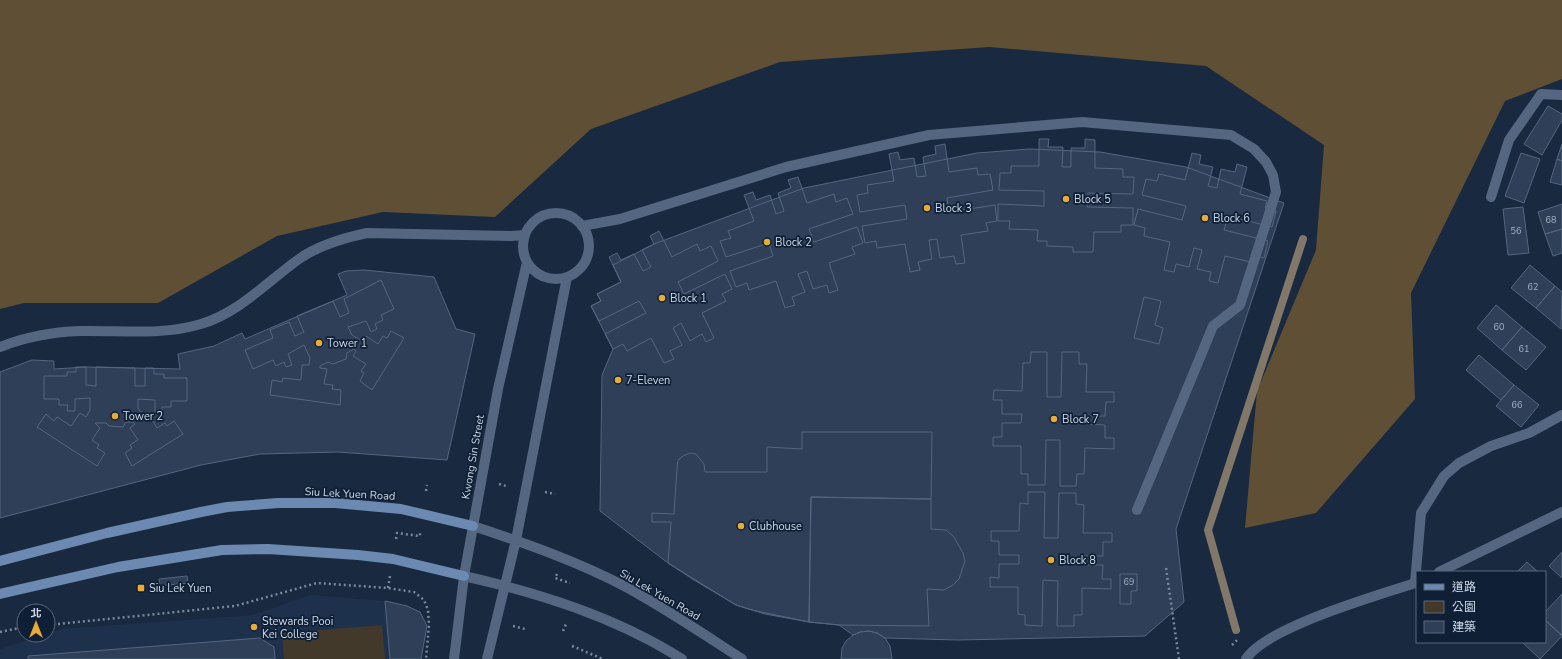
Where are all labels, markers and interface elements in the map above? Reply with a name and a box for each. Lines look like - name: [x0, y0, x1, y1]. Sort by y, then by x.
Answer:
- place label: Block 5: [1074, 192, 1111, 207]
- marker: Block 5: [1061, 194, 1071, 204]
- place label: Block 3: [935, 201, 972, 216]
- marker: Block 3: [922, 203, 932, 213]
- place label: Block 6: [1213, 211, 1250, 226]
- marker: Block 6: [1200, 213, 1210, 223]
- house number: 68: [1546, 214, 1556, 226]
- house number: 56: [1511, 225, 1521, 237]
- place label: Block 2: [775, 235, 812, 250]
- marker: Block 2: [762, 237, 772, 247]
- house number: 62: [1528, 281, 1538, 293]
- place label: Block 1: [670, 291, 707, 306]
- marker: Block 1: [657, 293, 667, 303]
- house number: 60: [1494, 321, 1504, 333]
- place label: Tower 1: [327, 336, 367, 351]
- marker: Tower 1: [314, 338, 324, 348]
- house number: 61: [1519, 343, 1529, 355]
- place label: 7-Eleven: [626, 373, 670, 388]
- marker: 7-Eleven: [613, 375, 623, 385]
- house number: 66: [1512, 399, 1522, 411]
- place label: Tower 2: [123, 409, 163, 424]
- marker: Tower 2: [110, 411, 120, 421]
- place label: Block 7: [1062, 412, 1099, 427]
- street label: Kwong Sin Street: [458, 413, 488, 501]
- marker: Block 7: [1049, 414, 1059, 424]
- street label: Siu Lek Yuen Road: [304, 484, 396, 504]
- place label: Clubhouse: [749, 519, 802, 534]
- marker: Clubhouse: [736, 521, 746, 531]
- place label: Block 8: [1059, 553, 1096, 568]
- marker: Block 8: [1046, 555, 1056, 565]
- street label: Siu Lek Yuen Road: [617, 566, 703, 624]
- legend: [1416, 571, 1546, 643]
- house number: 69: [1124, 576, 1134, 588]
- text: 道路: [1452, 579, 1476, 595]
- place label: Siu Lek Yuen: [149, 581, 211, 596]
- marker: Siu Lek Yuen: [136, 583, 146, 593]
- text: 公園: [1452, 599, 1476, 615]
- north arrow: [16, 603, 56, 643]
- text: 北: [31, 606, 42, 621]
- place label: Stewards Pooi Kei College: [262, 614, 333, 642]
- text: 建築: [1452, 619, 1476, 635]
- marker: Stewards Pooi Kei College: [249, 622, 259, 632]

